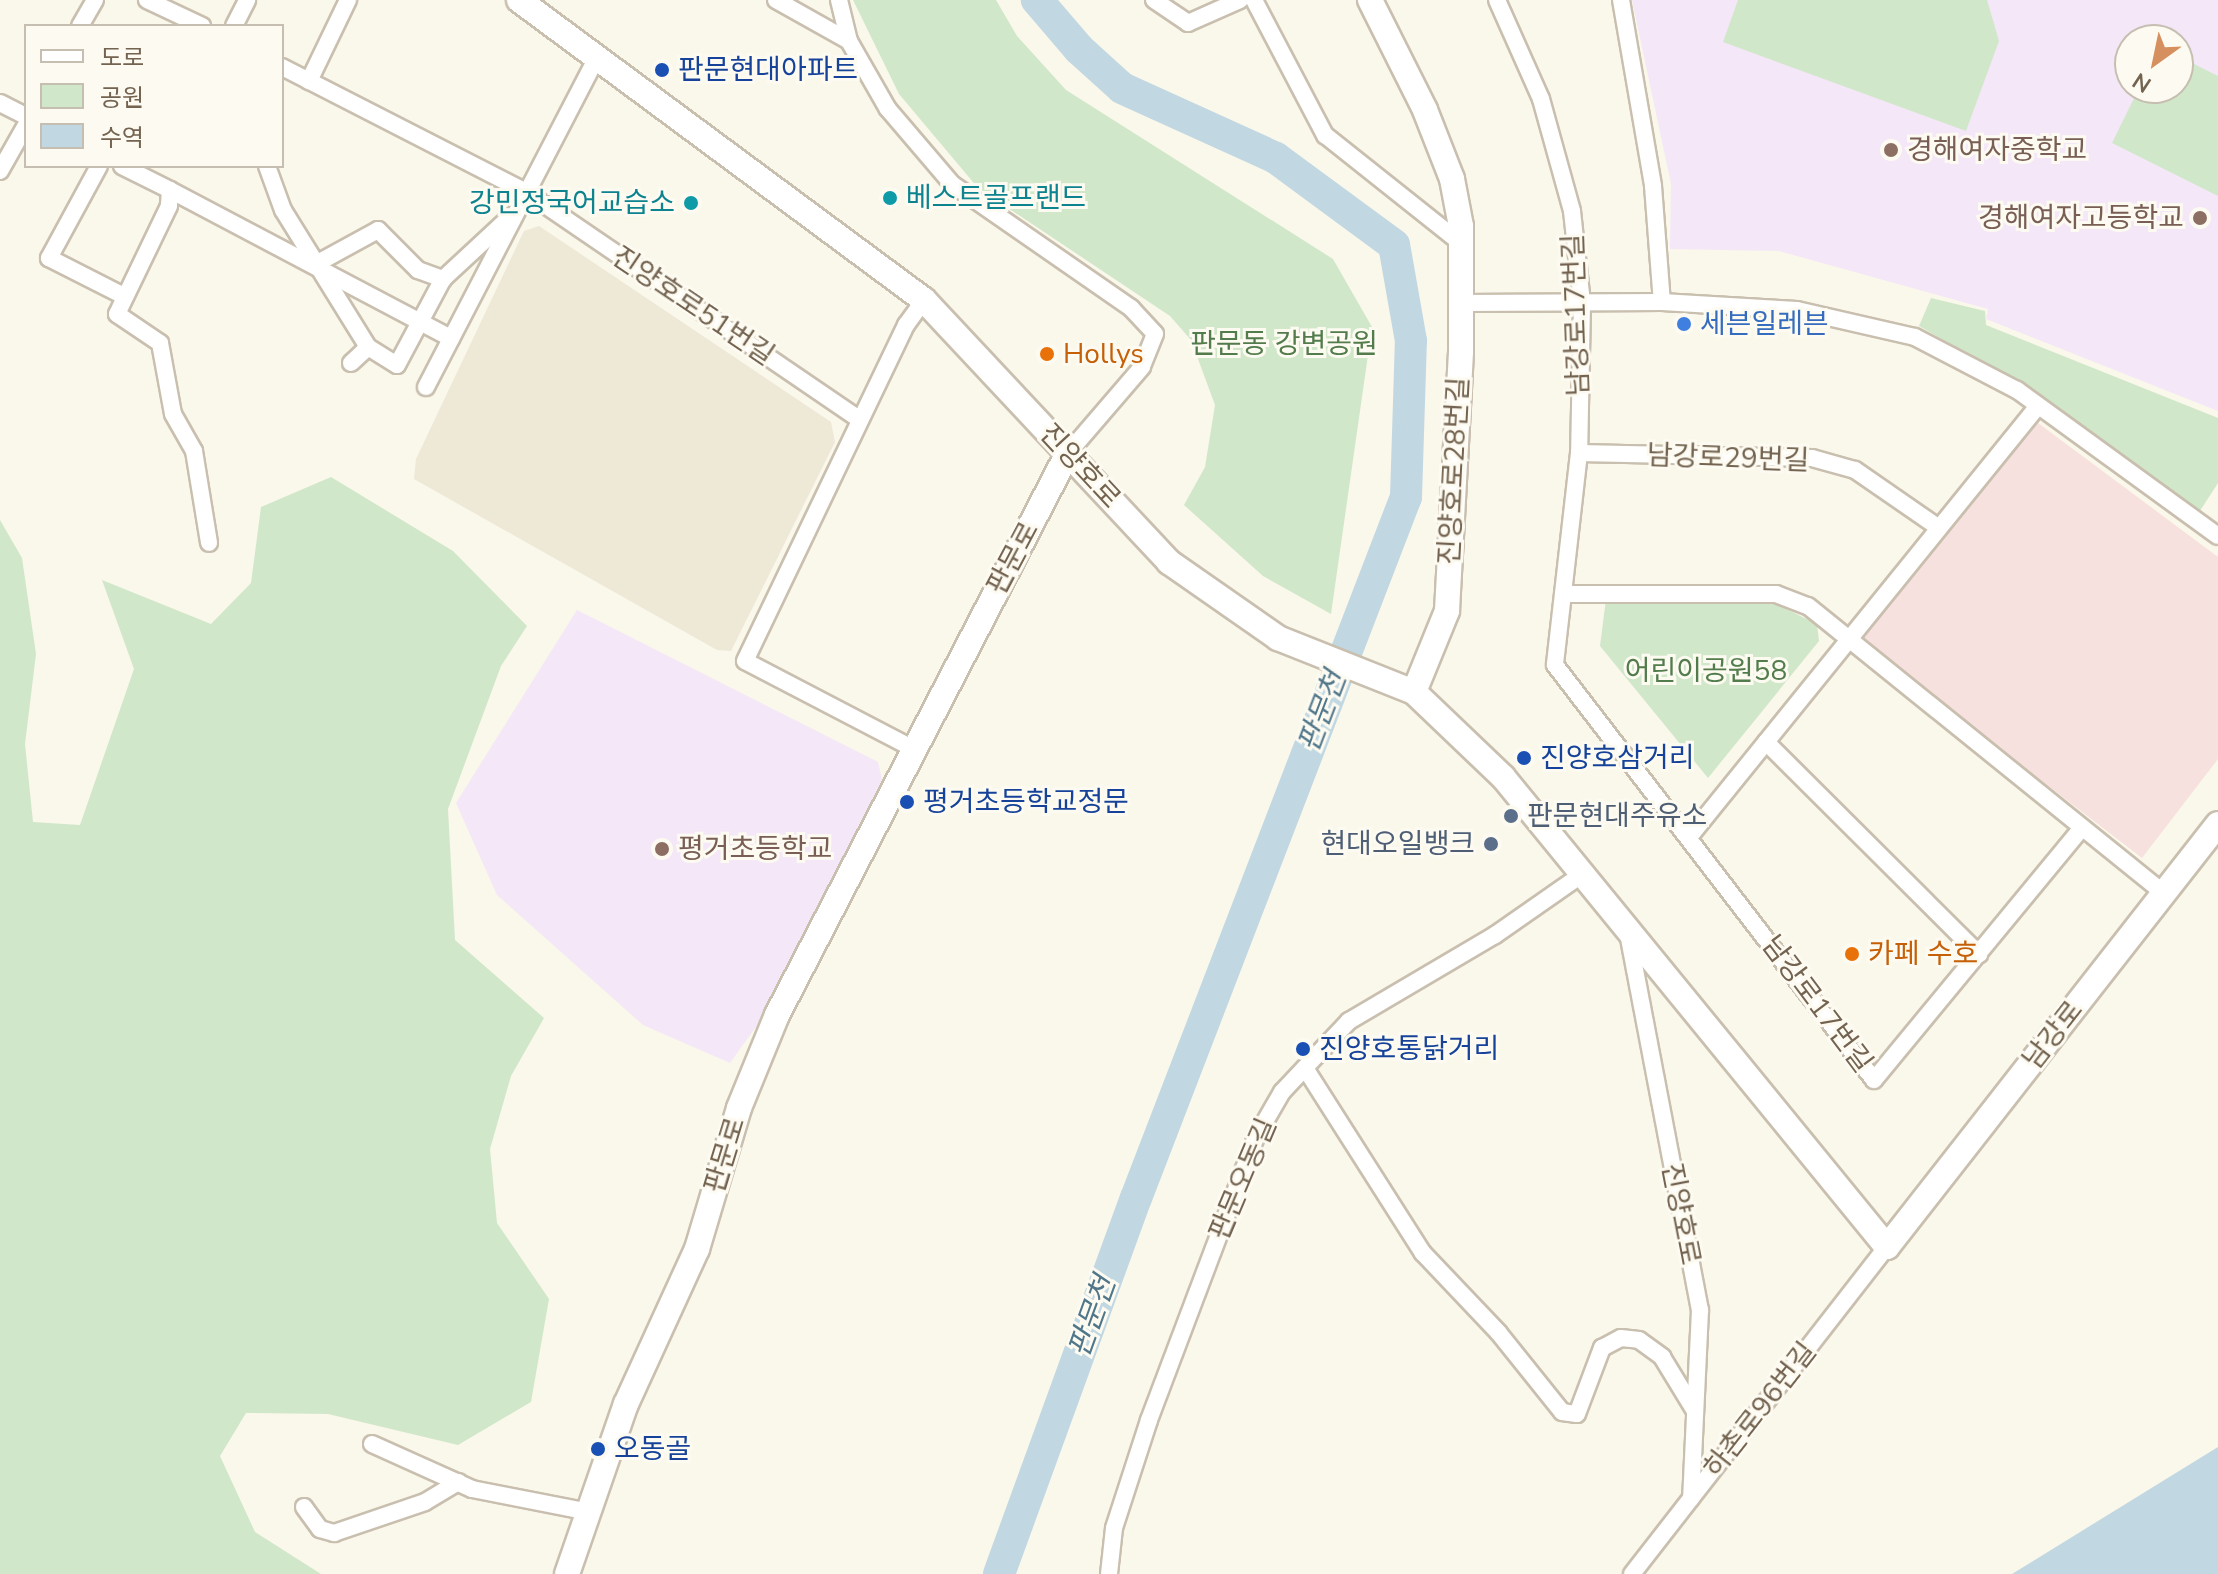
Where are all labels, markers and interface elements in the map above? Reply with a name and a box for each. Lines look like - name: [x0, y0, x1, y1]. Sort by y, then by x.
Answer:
- legend: [24, 24, 284, 168]
- north arrow: [2114, 24, 2194, 104]
- text: 도로: [100, 42, 144, 74]
- place label: 판문현대아파트: [678, 53, 858, 87]
- marker: 판문현대아파트: [653, 61, 671, 79]
- text: N: [2127, 65, 2157, 100]
- text: 공원: [100, 82, 144, 114]
- text: 수역: [100, 122, 144, 154]
- place label: 경해여자중학교: [1907, 133, 2087, 167]
- marker: 경해여자중학교: [1882, 141, 1900, 159]
- place label: 베스트골프랜드: [906, 181, 1086, 215]
- place label: 강민정국어교습소: [469, 186, 675, 220]
- marker: 베스트골프랜드: [881, 189, 899, 207]
- marker: 강민정국어교습소: [682, 194, 700, 212]
- place label: 경해여자고등학교: [1978, 201, 2184, 235]
- marker: 경해여자고등학교: [2191, 209, 2209, 227]
- street label: 남강로17번길: [1556, 233, 1596, 397]
- street label: 진양호로51번길: [606, 239, 780, 373]
- place label: 세븐일레븐: [1700, 307, 1829, 341]
- marker: 세븐일레븐: [1675, 315, 1693, 333]
- park label: 판문동 강변공원: [1190, 327, 1378, 361]
- place label: Hollys: [1063, 337, 1144, 371]
- marker: Hollys: [1038, 345, 1056, 363]
- street label: 진양호로28번길: [1432, 376, 1476, 566]
- street label: 진양호로: [1033, 417, 1127, 515]
- street label: 남강로29번길: [1646, 438, 1810, 478]
- street label: 판문로: [980, 516, 1046, 600]
- park label: 어린이공원58: [1625, 654, 1787, 688]
- water label: 판문천: [1291, 667, 1355, 757]
- place label: 진양호삼거리: [1540, 741, 1695, 775]
- marker: 진양호삼거리: [1515, 749, 1533, 767]
- place label: 평거초등학교정문: [923, 785, 1129, 819]
- marker: 평거초등학교정문: [898, 793, 916, 811]
- place label: 판문현대주유소: [1527, 799, 1707, 833]
- marker: 판문현대주유소: [1502, 807, 1520, 825]
- place label: 현대오일뱅크: [1320, 827, 1475, 861]
- place label: 평거초등학교: [678, 832, 833, 866]
- marker: 현대오일뱅크: [1482, 835, 1500, 853]
- marker: 평거초등학교: [653, 840, 671, 858]
- street label: 남강로17번길: [1755, 929, 1879, 1079]
- place label: 카페 수호: [1868, 937, 1978, 971]
- marker: 카페 수호: [1843, 945, 1861, 963]
- street label: 남강로: [2016, 994, 2090, 1076]
- place label: 진양호통닭거리: [1319, 1032, 1499, 1066]
- marker: 진양호통닭거리: [1294, 1040, 1312, 1058]
- street label: 판문로: [698, 1113, 752, 1197]
- street label: 판문오동길: [1202, 1113, 1284, 1245]
- street label: 진양호로: [1655, 1160, 1707, 1268]
- water label: 판문천: [1062, 1272, 1124, 1362]
- street label: 하촌로96번길: [1697, 1336, 1823, 1484]
- place label: 오동골: [614, 1432, 691, 1466]
- marker: 오동골: [589, 1440, 607, 1458]

